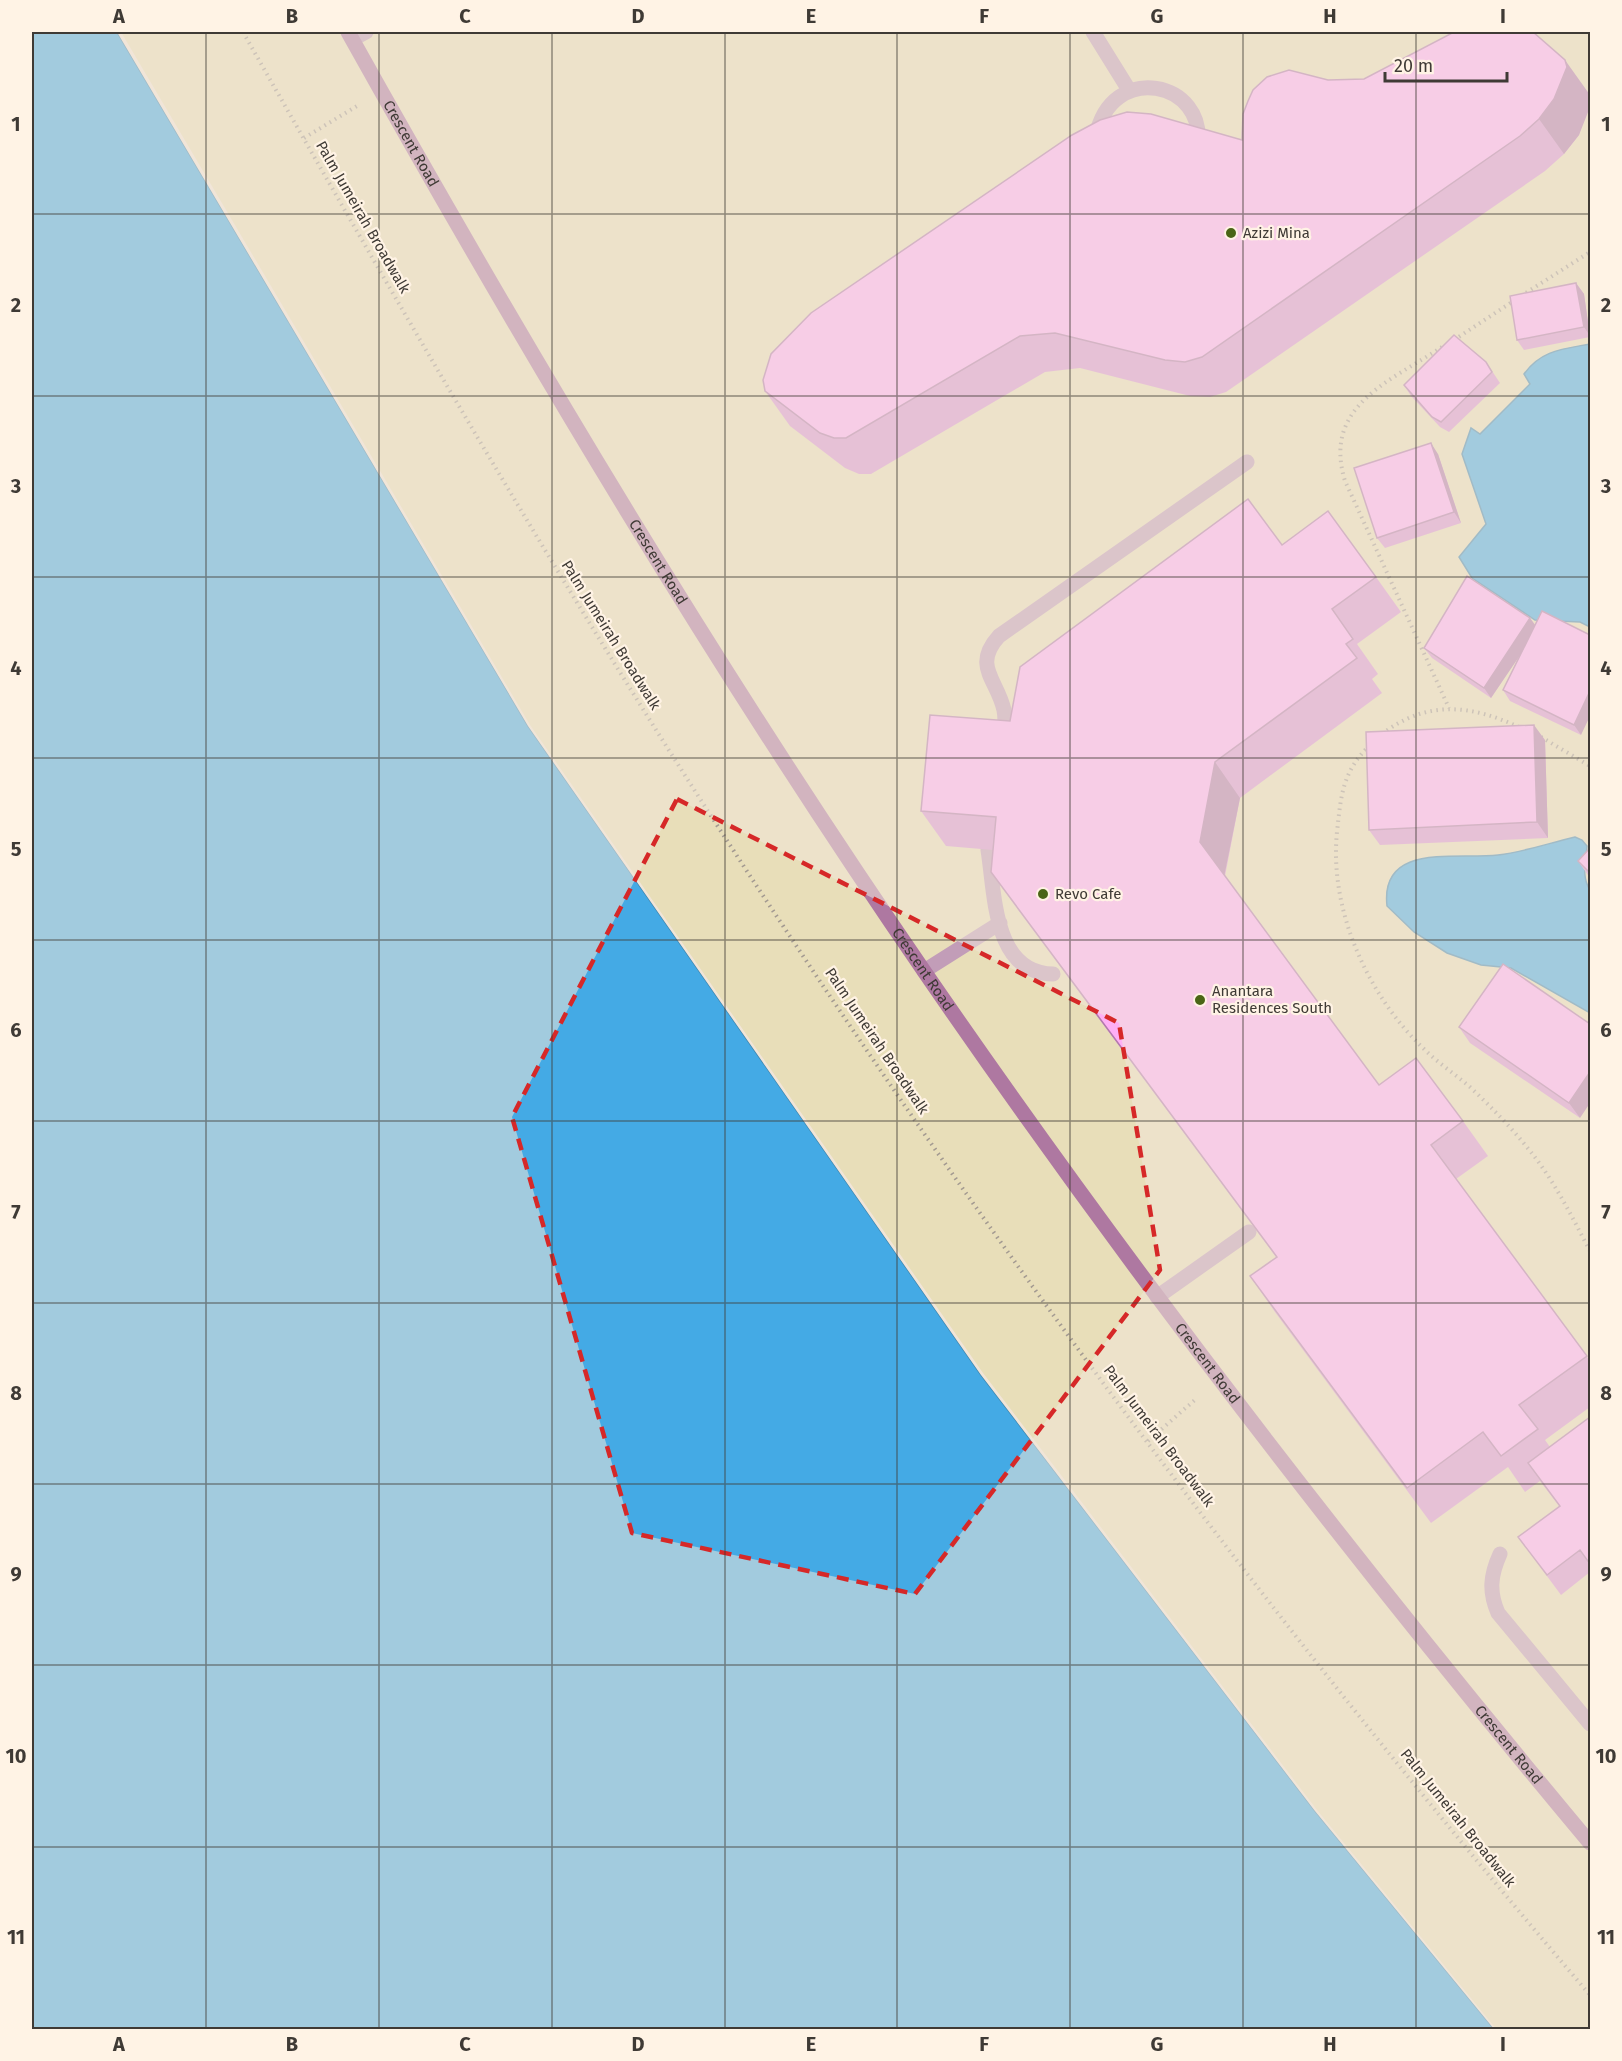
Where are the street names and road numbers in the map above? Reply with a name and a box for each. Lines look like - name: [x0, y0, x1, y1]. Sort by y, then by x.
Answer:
- street label: Crescent Road: [379, 97, 443, 190]
- street label: Palm Jumeirah Broadwalk: [312, 138, 414, 297]
- street label: Crescent Road: [625, 516, 691, 608]
- street label: Palm Jumeirah Broadwalk: [558, 557, 665, 713]
- street label: Crescent Road: [888, 924, 958, 1014]
- street label: Palm Jumeirah Broadwalk: [821, 964, 933, 1118]
- street label: Crescent Road: [1171, 1319, 1244, 1407]
- street label: Palm Jumeirah Broadwalk: [1100, 1362, 1218, 1511]
- street label: Crescent Road: [1471, 1702, 1546, 1788]
- street label: Palm Jumeirah Broadwalk: [1397, 1745, 1520, 1891]

